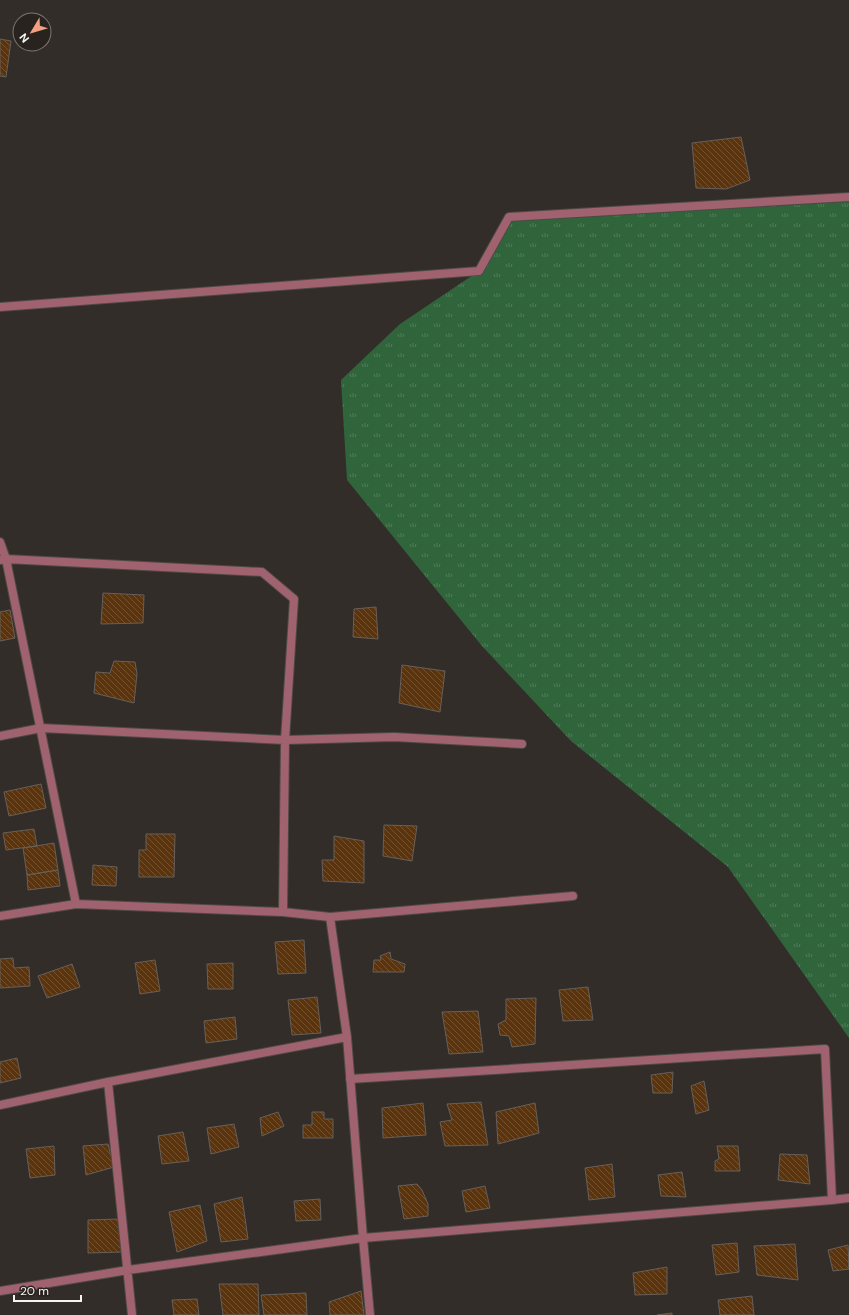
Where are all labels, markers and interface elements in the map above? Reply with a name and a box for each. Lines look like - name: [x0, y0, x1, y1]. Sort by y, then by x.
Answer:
- north arrow: [12, 12, 52, 52]
- text: N: [16, 31, 32, 46]
- scale bar: [14, 1277, 81, 1303]
- text: 20 m: [20, 1283, 49, 1299]

